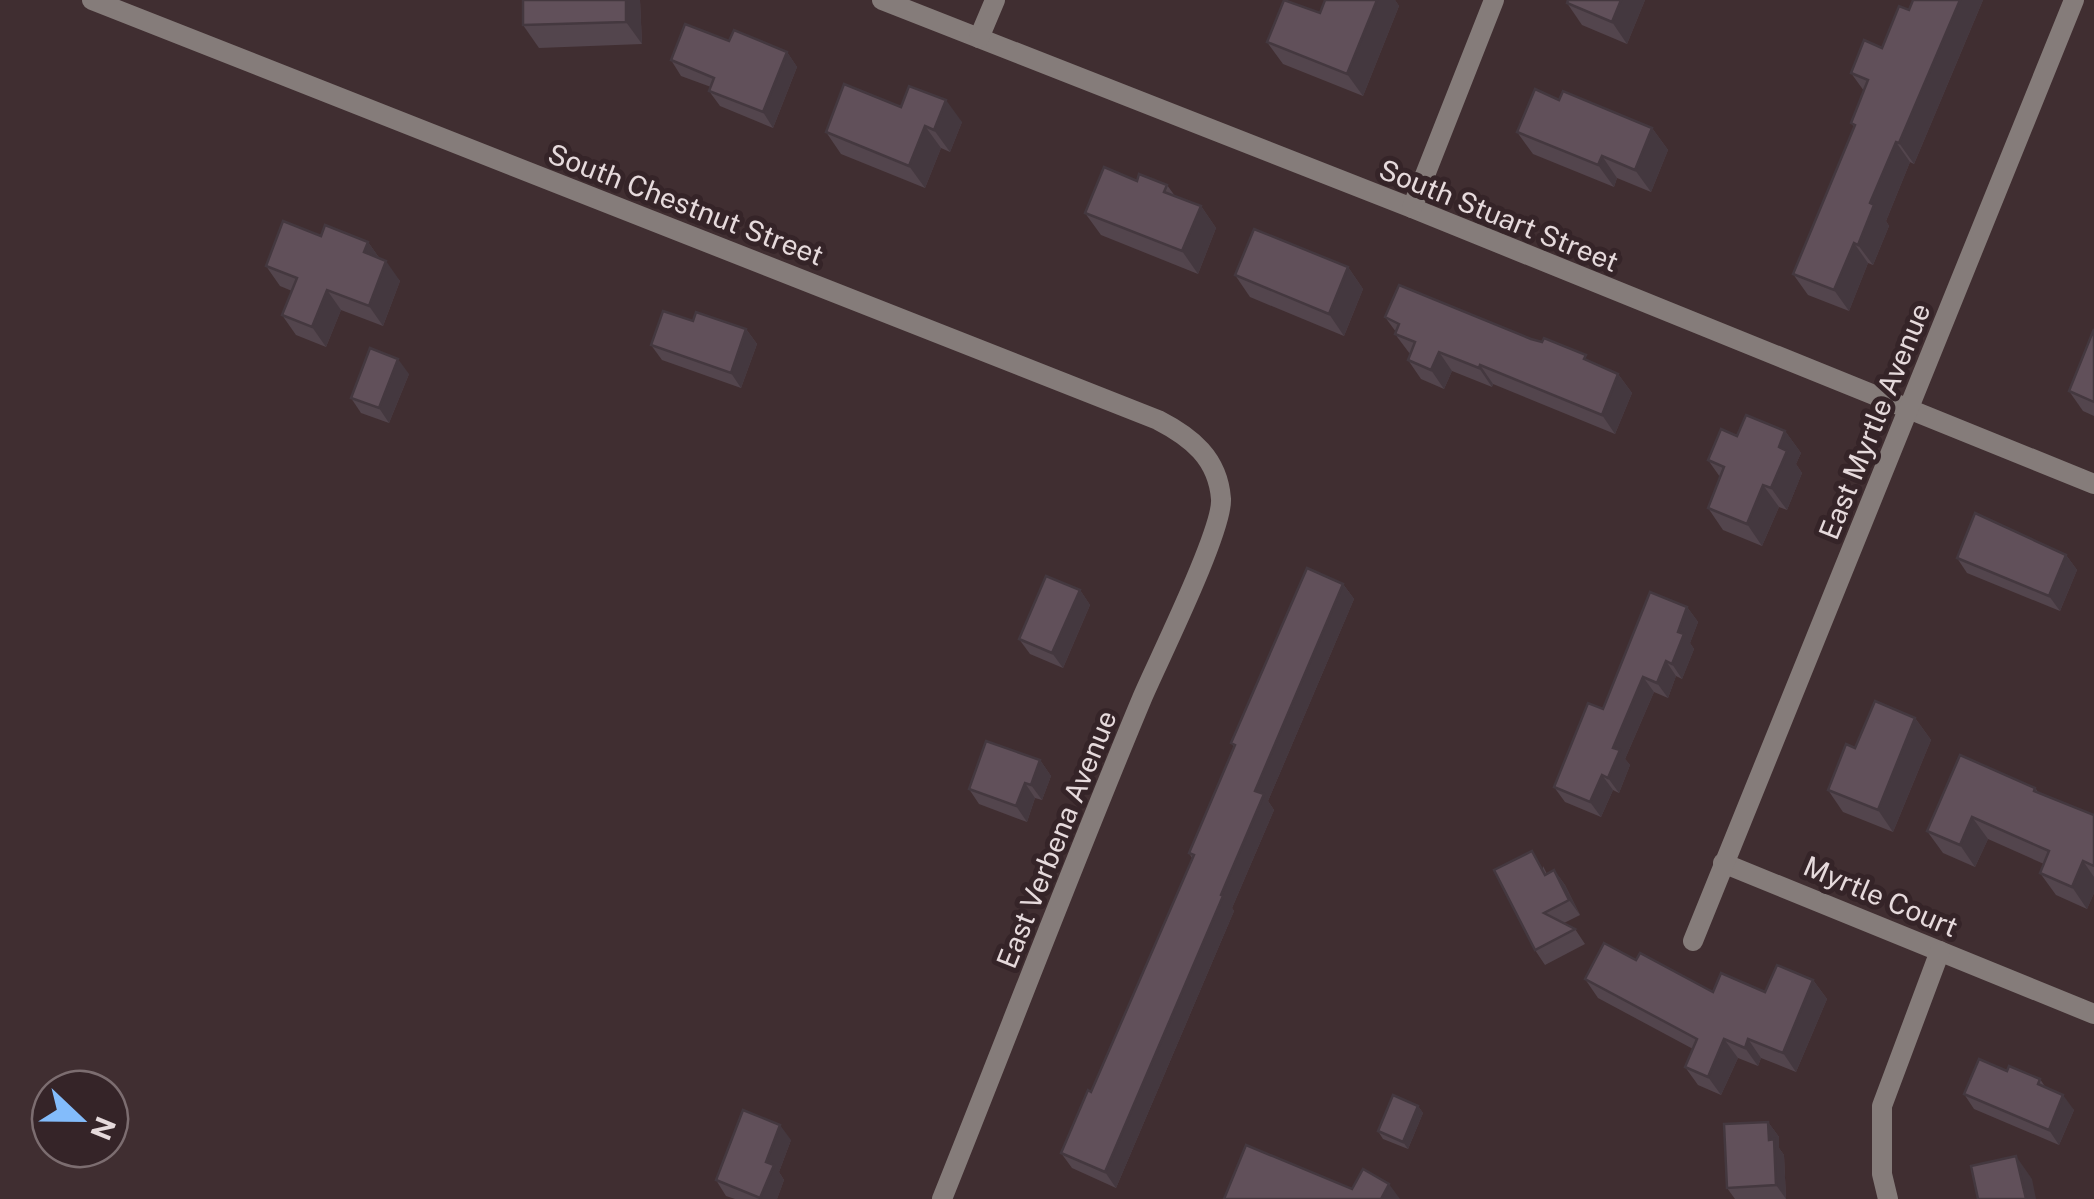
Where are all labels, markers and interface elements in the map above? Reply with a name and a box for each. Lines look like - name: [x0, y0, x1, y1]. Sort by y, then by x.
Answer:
- street label: South Chestnut Street: [544, 136, 828, 272]
- street label: South Stuart Street: [1374, 152, 1624, 278]
- street label: East Myrtle Avenue: [1812, 298, 1936, 544]
- street label: East Verbena Avenue: [989, 705, 1123, 973]
- street label: Myrtle Court: [1799, 849, 1963, 943]
- north arrow: [30, 1069, 130, 1169]
- text: N: [84, 1112, 123, 1145]

